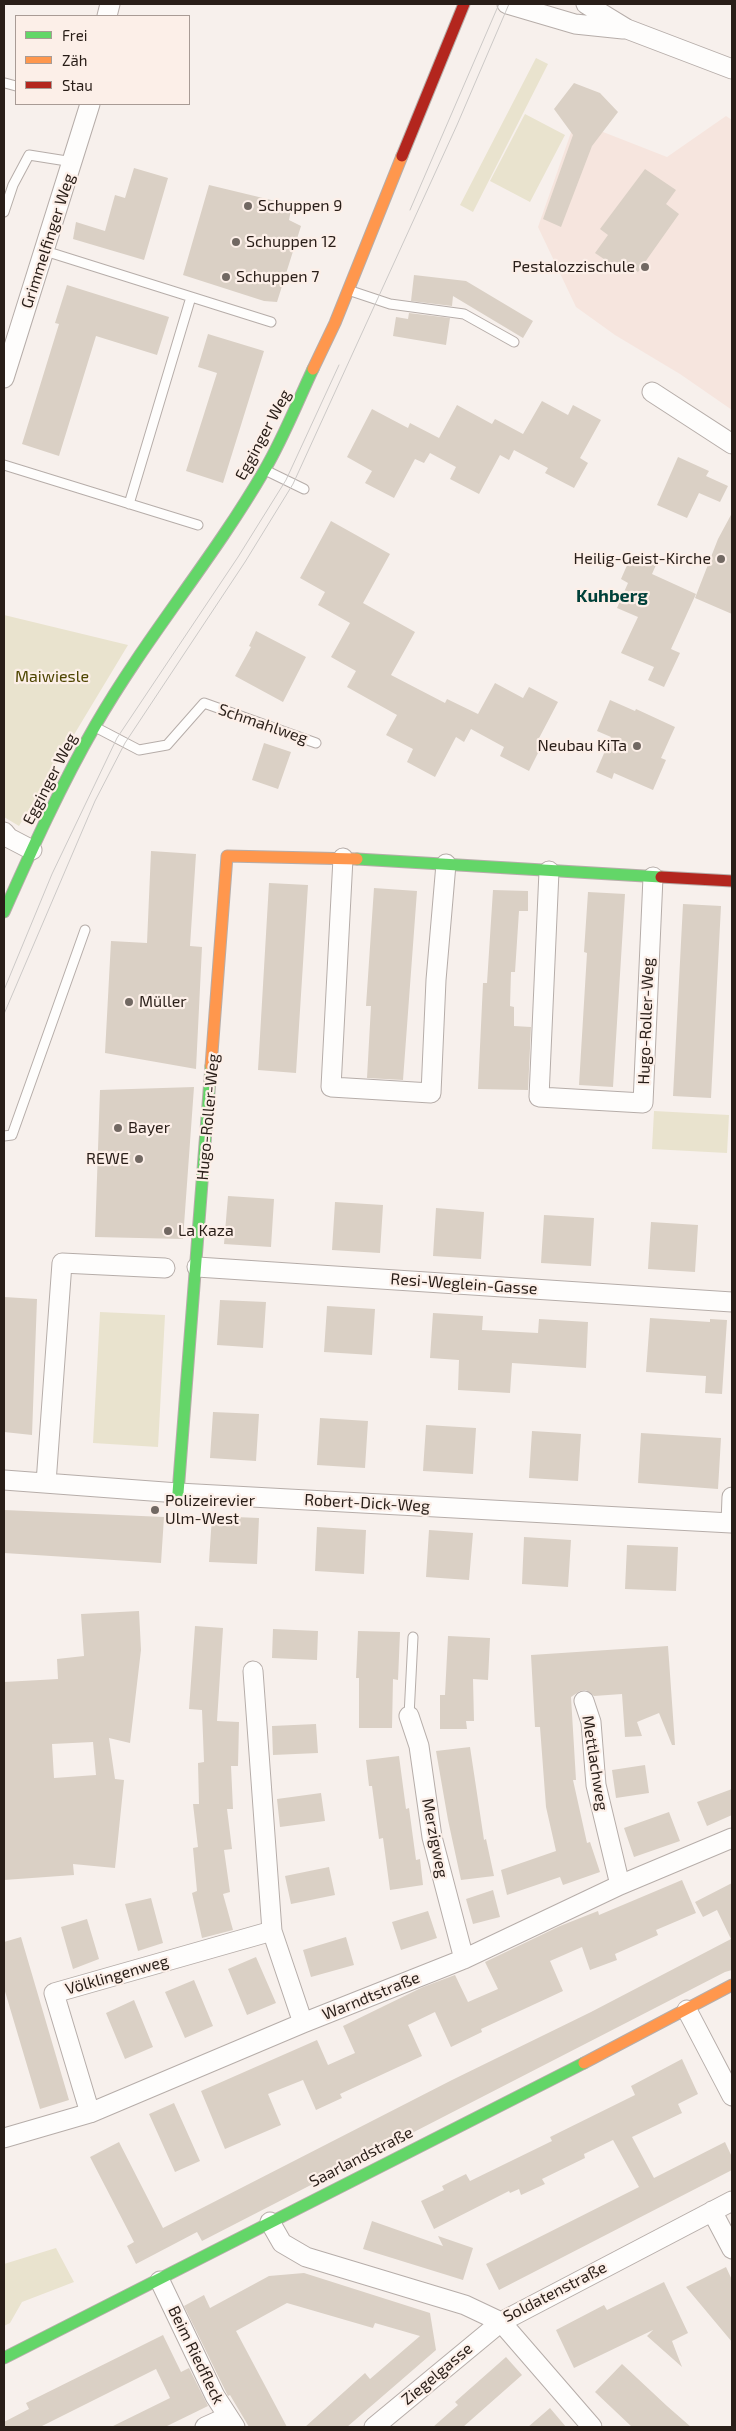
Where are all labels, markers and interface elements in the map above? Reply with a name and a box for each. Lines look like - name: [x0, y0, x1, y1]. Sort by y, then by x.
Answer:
- legend: [15, 15, 190, 105]
- text: Frei: [62, 26, 87, 44]
- text: Zäh: [62, 51, 87, 69]
- text: Stau: [62, 76, 93, 94]
- street label: Grimmelfinger Weg: [17, 171, 79, 311]
- place label: Schuppen 9: [258, 196, 342, 216]
- marker: Schuppen 9: [242, 200, 254, 212]
- place label: Schuppen 12: [246, 232, 337, 252]
- marker: Schuppen 12: [230, 236, 242, 248]
- place label: Pestalozzischule: [512, 257, 635, 277]
- marker: Pestalozzischule: [639, 261, 651, 273]
- place label: Schuppen 7: [236, 267, 319, 287]
- marker: Schuppen 7: [220, 271, 232, 283]
- street label: Egginger Weg: [231, 386, 295, 484]
- place label: Heilig-Geist-Kirche: [574, 549, 711, 569]
- marker: Heilig-Geist-Kirche: [715, 553, 727, 565]
- district label: Kuhberg: [576, 585, 648, 607]
- park label: Maiwiesle: [15, 667, 89, 687]
- street label: Schmahlweg: [216, 700, 310, 748]
- street label: Egginger Weg: [19, 730, 81, 828]
- place label: Neubau KiTa: [537, 736, 627, 756]
- marker: Neubau KiTa: [631, 740, 643, 752]
- street label: Hugo-Roller-Weg: [634, 957, 658, 1085]
- place label: Müller: [139, 992, 187, 1012]
- marker: Müller: [123, 996, 135, 1008]
- street label: Hugo-Roller-Weg: [193, 1053, 223, 1181]
- place label: Bayer: [128, 1118, 170, 1138]
- marker: Bayer: [112, 1122, 124, 1134]
- place label: REWE: [86, 1149, 129, 1169]
- marker: REWE: [133, 1153, 145, 1165]
- place label: La Kaza: [178, 1221, 234, 1241]
- marker: La Kaza: [162, 1225, 174, 1237]
- street label: Resi-Weglein-Gasse: [390, 1269, 538, 1299]
- street label: Robert-Dick-Weg: [304, 1490, 430, 1516]
- place label: Polizeirevier Ulm-West: [165, 1491, 255, 1529]
- marker: Polizeirevier Ulm-West: [149, 1504, 161, 1516]
- street label: Mettlachweg: [578, 1714, 612, 1812]
- street label: Merzigweg: [418, 1797, 452, 1879]
- street label: Völklingenweg: [63, 1951, 171, 1999]
- street label: Warndtstraße: [319, 1968, 423, 2024]
- street label: Saarlandstraße: [306, 2123, 416, 2191]
- street label: Soldatenstraße: [500, 2258, 610, 2326]
- street label: Beim Riedfleck: [164, 2303, 228, 2407]
- street label: Ziegelgasse: [398, 2339, 476, 2409]

